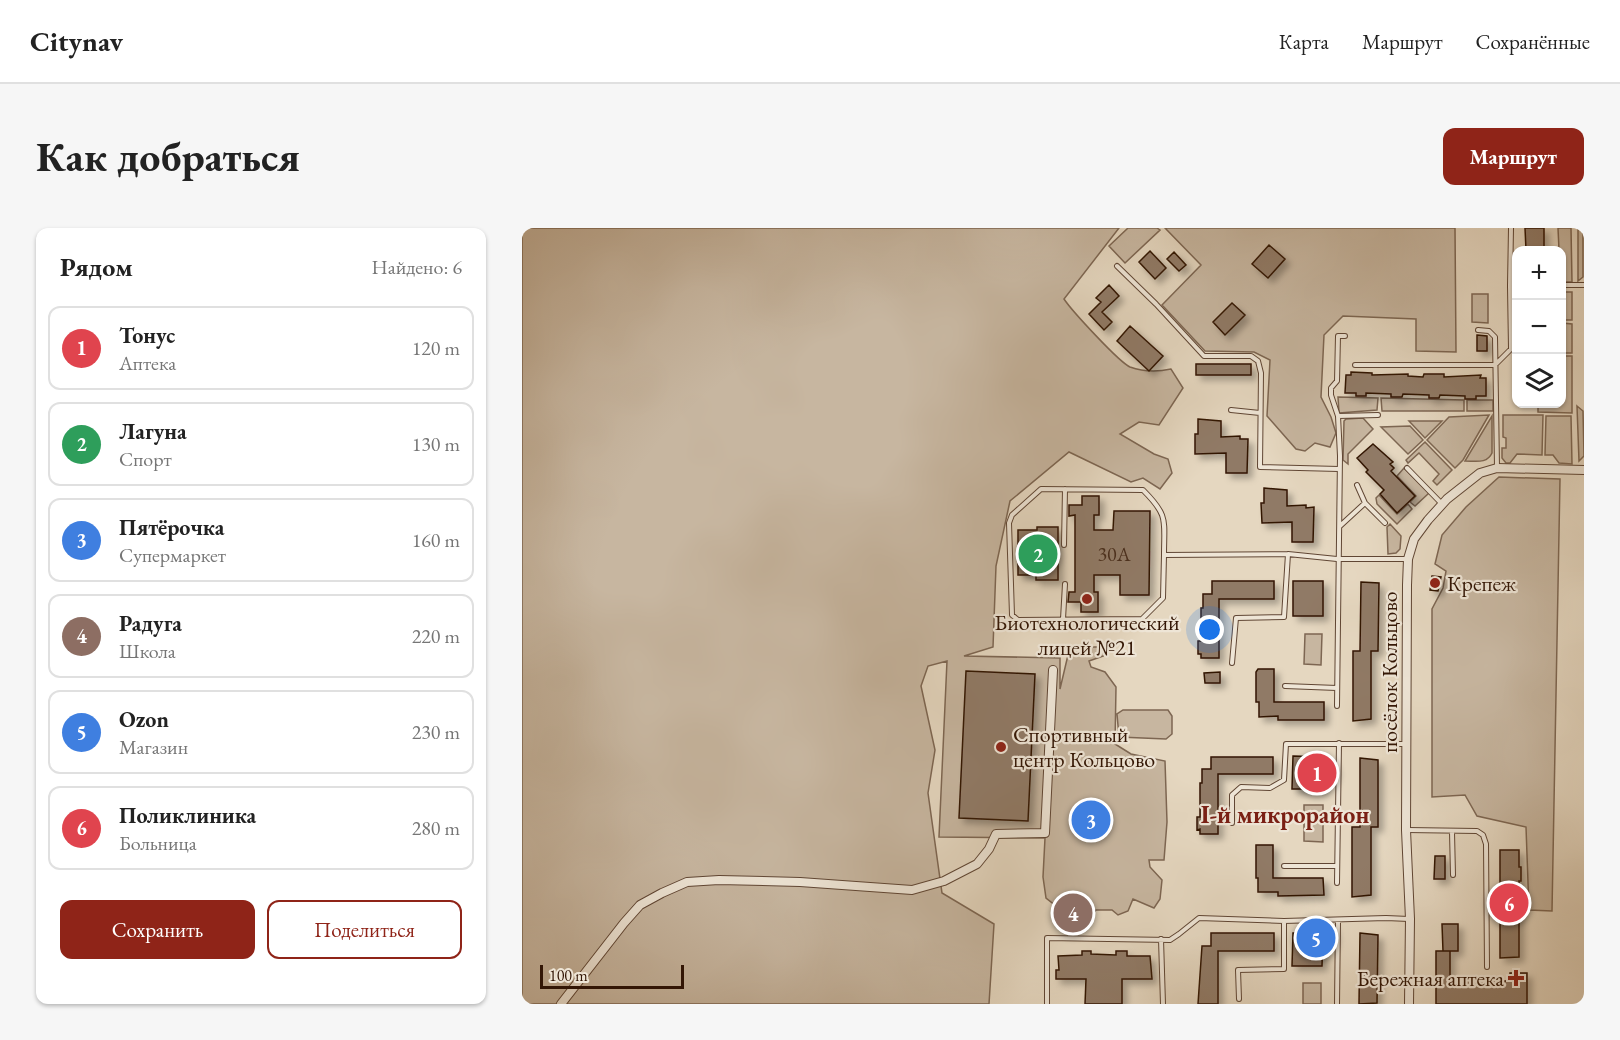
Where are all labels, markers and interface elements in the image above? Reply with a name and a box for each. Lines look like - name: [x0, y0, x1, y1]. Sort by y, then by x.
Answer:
- text: Citynav: [30, 23, 123, 59]
- text: Карта: [1279, 28, 1329, 55]
- text: Маршрут: [1362, 28, 1443, 55]
- text: Сохранённые: [1476, 28, 1590, 55]
- button: Маршрут: [1443, 128, 1584, 185]
- text: Как добраться: [36, 129, 300, 184]
- map controls: [1512, 246, 1566, 408]
- button: +: [1512, 246, 1566, 300]
- text: Рядом: [60, 250, 133, 284]
- text: Найдено: 6: [371, 254, 462, 280]
- button: −: [1512, 300, 1566, 354]
- text: Тонус: [119, 321, 175, 350]
- text: 1: [76, 335, 87, 361]
- text: 120 m: [412, 335, 460, 361]
- text: Аптека: [119, 350, 176, 376]
- button: layers: [1512, 354, 1566, 408]
- text: Лагуна: [119, 417, 187, 446]
- text: 2: [76, 431, 87, 457]
- text: 130 m: [412, 431, 460, 457]
- text: Спорт: [119, 446, 172, 472]
- text: Пятёрочка: [119, 513, 224, 542]
- text: 3: [76, 527, 87, 553]
- text: 160 m: [412, 527, 460, 553]
- pin: 2: [1018, 532, 1058, 576]
- house number: 30А: [1097, 541, 1131, 567]
- text: Супермаркет: [119, 542, 226, 568]
- place label: Крепеж: [1447, 569, 1517, 598]
- marker: Крепеж: [1428, 576, 1442, 590]
- street label: посёлок Кольцово: [1375, 591, 1404, 753]
- marker: Биотехнологический лицей №21: [1080, 592, 1094, 606]
- place label: Биотехнологический лицей №21: [994, 608, 1180, 662]
- text: Радуга: [119, 609, 182, 638]
- your location: [1195, 615, 1224, 644]
- text: 4: [76, 623, 87, 649]
- text: 220 m: [412, 623, 460, 649]
- text: Школа: [119, 638, 176, 664]
- text: Ozon: [119, 705, 169, 734]
- text: 5: [76, 719, 87, 745]
- text: 230 m: [412, 719, 460, 745]
- place label: Спортивный центр Кольцово: [1013, 720, 1155, 774]
- text: Магазин: [119, 734, 188, 760]
- marker: Спортивный центр Кольцово: [994, 740, 1008, 754]
- pin: 1: [1298, 750, 1336, 796]
- pin: 3: [1072, 798, 1110, 842]
- district label: I-й микрорайон: [1201, 799, 1369, 830]
- text: Поликлиника: [119, 801, 256, 830]
- text: 6: [76, 815, 87, 841]
- text: 280 m: [412, 815, 460, 841]
- text: Больница: [119, 830, 197, 856]
- pin: 6: [1490, 880, 1528, 926]
- pin: 4: [1054, 890, 1092, 936]
- button: Сохранить: [60, 900, 255, 959]
- button: Поделиться: [267, 900, 462, 959]
- pin: 5: [1296, 916, 1336, 960]
- scale bar: [540, 962, 684, 990]
- place label: Бережная аптека: [1357, 964, 1504, 993]
- text: 100 m: [549, 965, 588, 986]
- marker: Бережная аптека: [1509, 971, 1523, 985]

